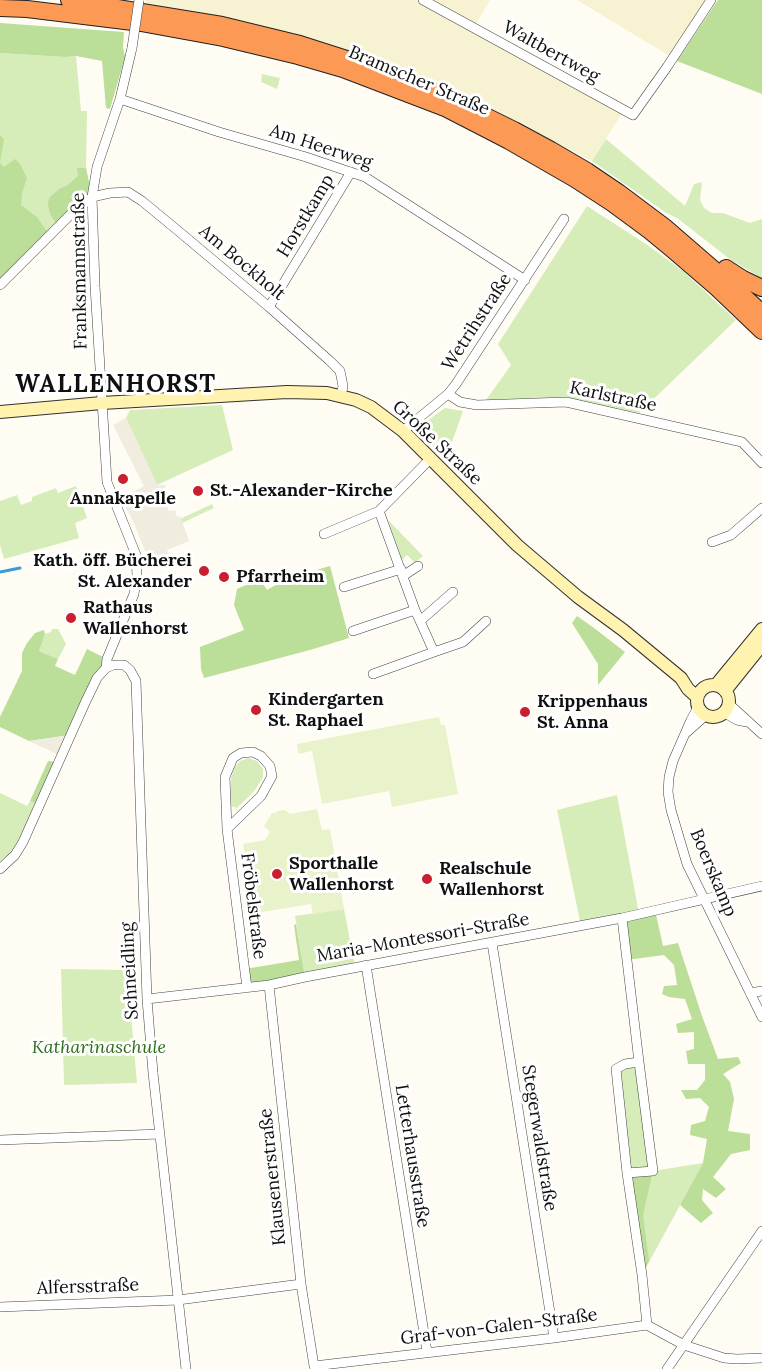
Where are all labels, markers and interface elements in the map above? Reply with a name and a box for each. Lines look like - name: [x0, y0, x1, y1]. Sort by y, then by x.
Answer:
- street label: Waltbertweg: [499, 16, 603, 88]
- street label: Bramscher Straße: [345, 42, 493, 120]
- street label: Am Heerweg: [267, 120, 375, 174]
- street label: Horstkamp: [273, 171, 339, 261]
- street label: Franksmannstraße: [68, 192, 92, 350]
- street label: Am Bockholt: [194, 221, 290, 305]
- street label: Wetrihstraße: [438, 269, 516, 375]
- district label: WALLENHORST: [15, 371, 217, 399]
- street label: Karlstraße: [567, 377, 659, 417]
- street label: Große Straße: [388, 396, 486, 490]
- marker: Annakapelle: [116, 472, 130, 486]
- place label: St.-Alexander-Kirche: [210, 480, 393, 502]
- marker: St.-Alexander-Kirche: [191, 484, 205, 498]
- place label: Annakapelle: [70, 488, 176, 510]
- place label: Kath. öff. Bücherei St. Alexander: [33, 550, 192, 592]
- marker: Kath. öff. Bücherei St. Alexander: [197, 564, 211, 578]
- place label: Pfarrheim: [236, 566, 324, 588]
- marker: Pfarrheim: [217, 570, 231, 584]
- place label: Rathaus Wallenhorst: [83, 597, 188, 640]
- marker: Rathaus Wallenhorst: [64, 611, 78, 625]
- place label: Kindergarten St. Raphael: [268, 689, 384, 732]
- place label: Krippenhaus St. Anna: [537, 691, 648, 734]
- marker: Kindergarten St. Raphael: [249, 703, 263, 717]
- marker: Krippenhaus St. Anna: [518, 705, 532, 719]
- street label: Boerskamp: [685, 826, 741, 920]
- street label: Fröbelstraße: [236, 851, 270, 961]
- place label: Sporthalle Wallenhorst: [289, 853, 394, 896]
- place label: Realschule Wallenhorst: [439, 858, 544, 900]
- marker: Sporthalle Wallenhorst: [270, 867, 284, 881]
- marker: Realschule Wallenhorst: [420, 872, 434, 886]
- street label: Maria-Montessori-Straße: [315, 909, 531, 967]
- street label: Schneidling: [117, 922, 143, 1020]
- park label: Katharinaschule: [32, 1037, 166, 1059]
- street label: Stegerwaldstraße: [517, 1063, 561, 1213]
- street label: Letterhausstraße: [390, 1083, 434, 1229]
- street label: Klausenerstraße: [255, 1107, 291, 1247]
- street label: Alfersstraße: [36, 1274, 140, 1300]
- street label: Graf-von-Galen-Straße: [399, 1304, 599, 1350]

